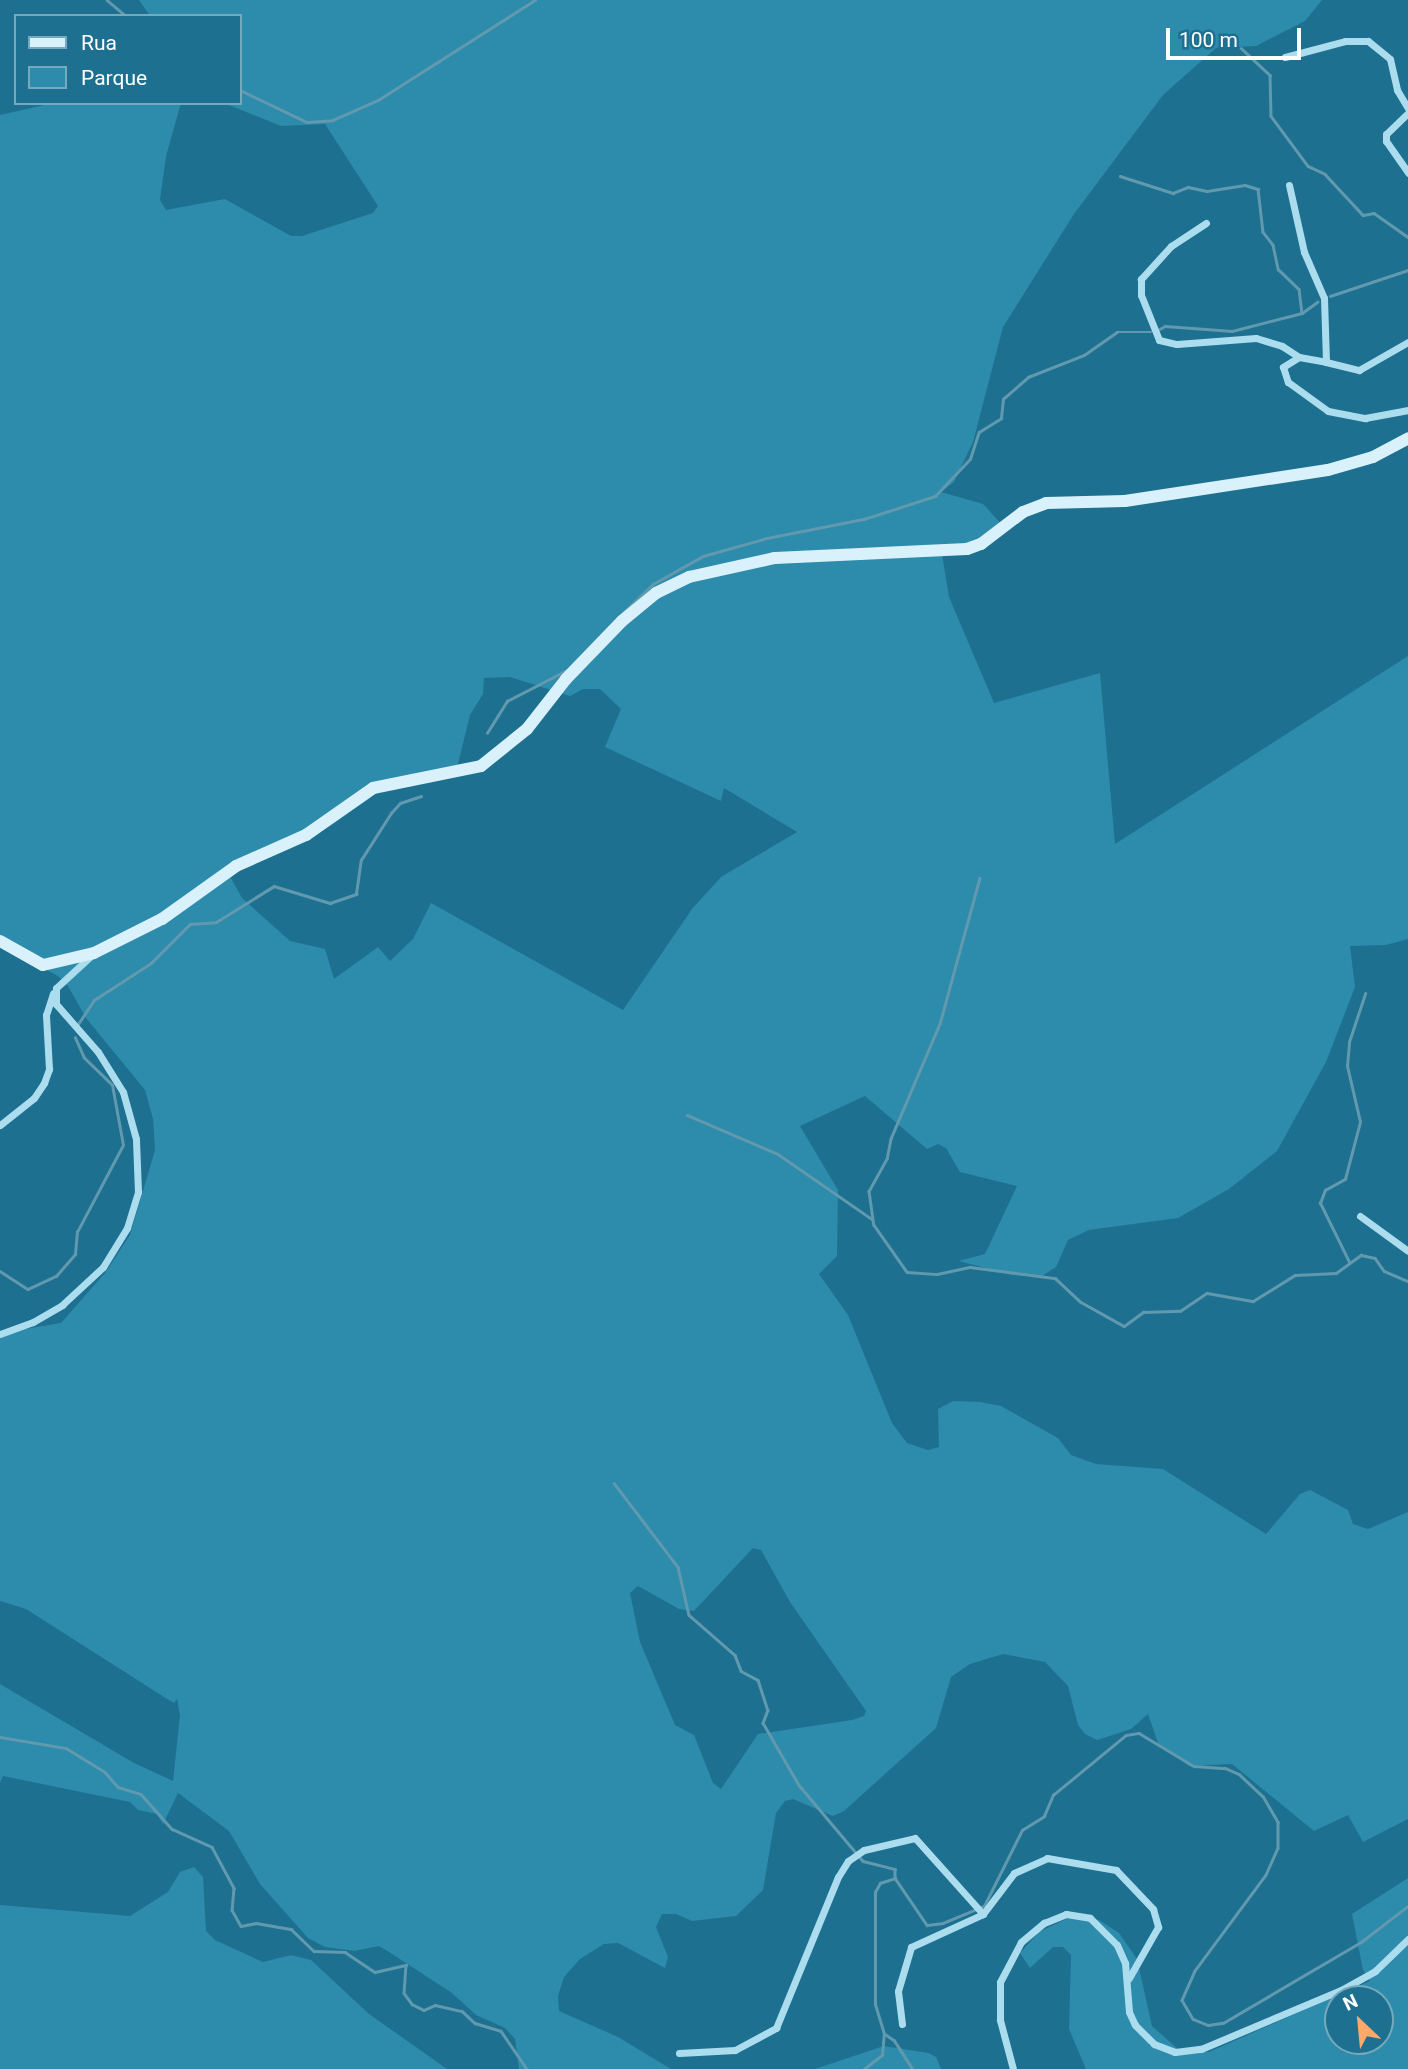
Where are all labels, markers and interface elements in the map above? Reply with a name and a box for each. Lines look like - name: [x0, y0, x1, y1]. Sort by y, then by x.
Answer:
- legend: [14, 14, 242, 105]
- scale bar: [1170, 14, 1305, 58]
- text: 100 m: [1179, 28, 1238, 52]
- text: Rua: [81, 31, 117, 55]
- text: Parque: [81, 66, 147, 90]
- north arrow: [1324, 1985, 1394, 2055]
- text: N: [1339, 1989, 1362, 2016]

